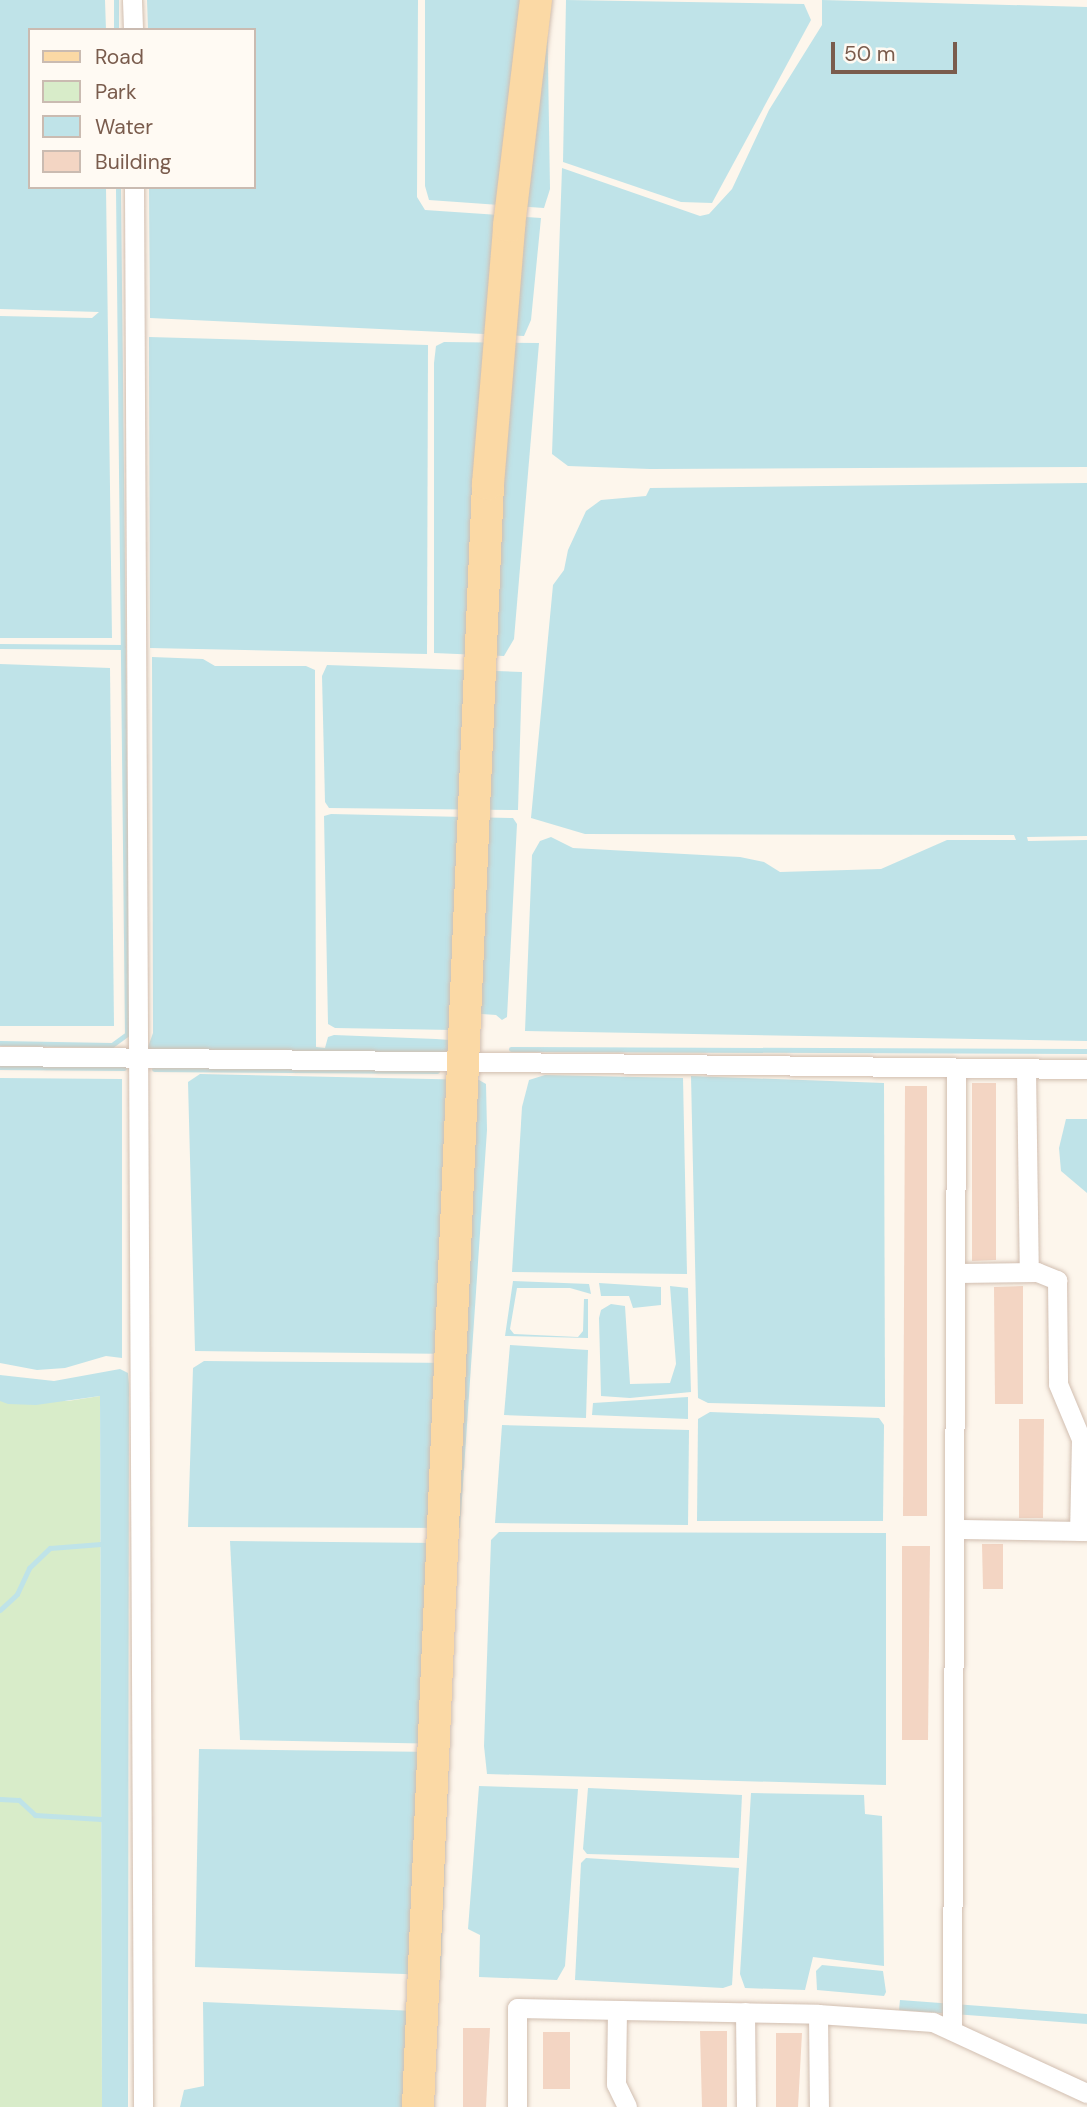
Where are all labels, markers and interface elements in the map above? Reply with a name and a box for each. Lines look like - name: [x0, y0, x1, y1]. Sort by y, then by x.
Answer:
- legend: [28, 28, 256, 189]
- scale bar: [835, 28, 961, 72]
- text: 50 m: [844, 40, 895, 68]
- text: Road: [95, 43, 144, 71]
- text: Park: [95, 78, 136, 106]
- text: Water: [95, 113, 153, 141]
- text: Building: [95, 148, 171, 176]

